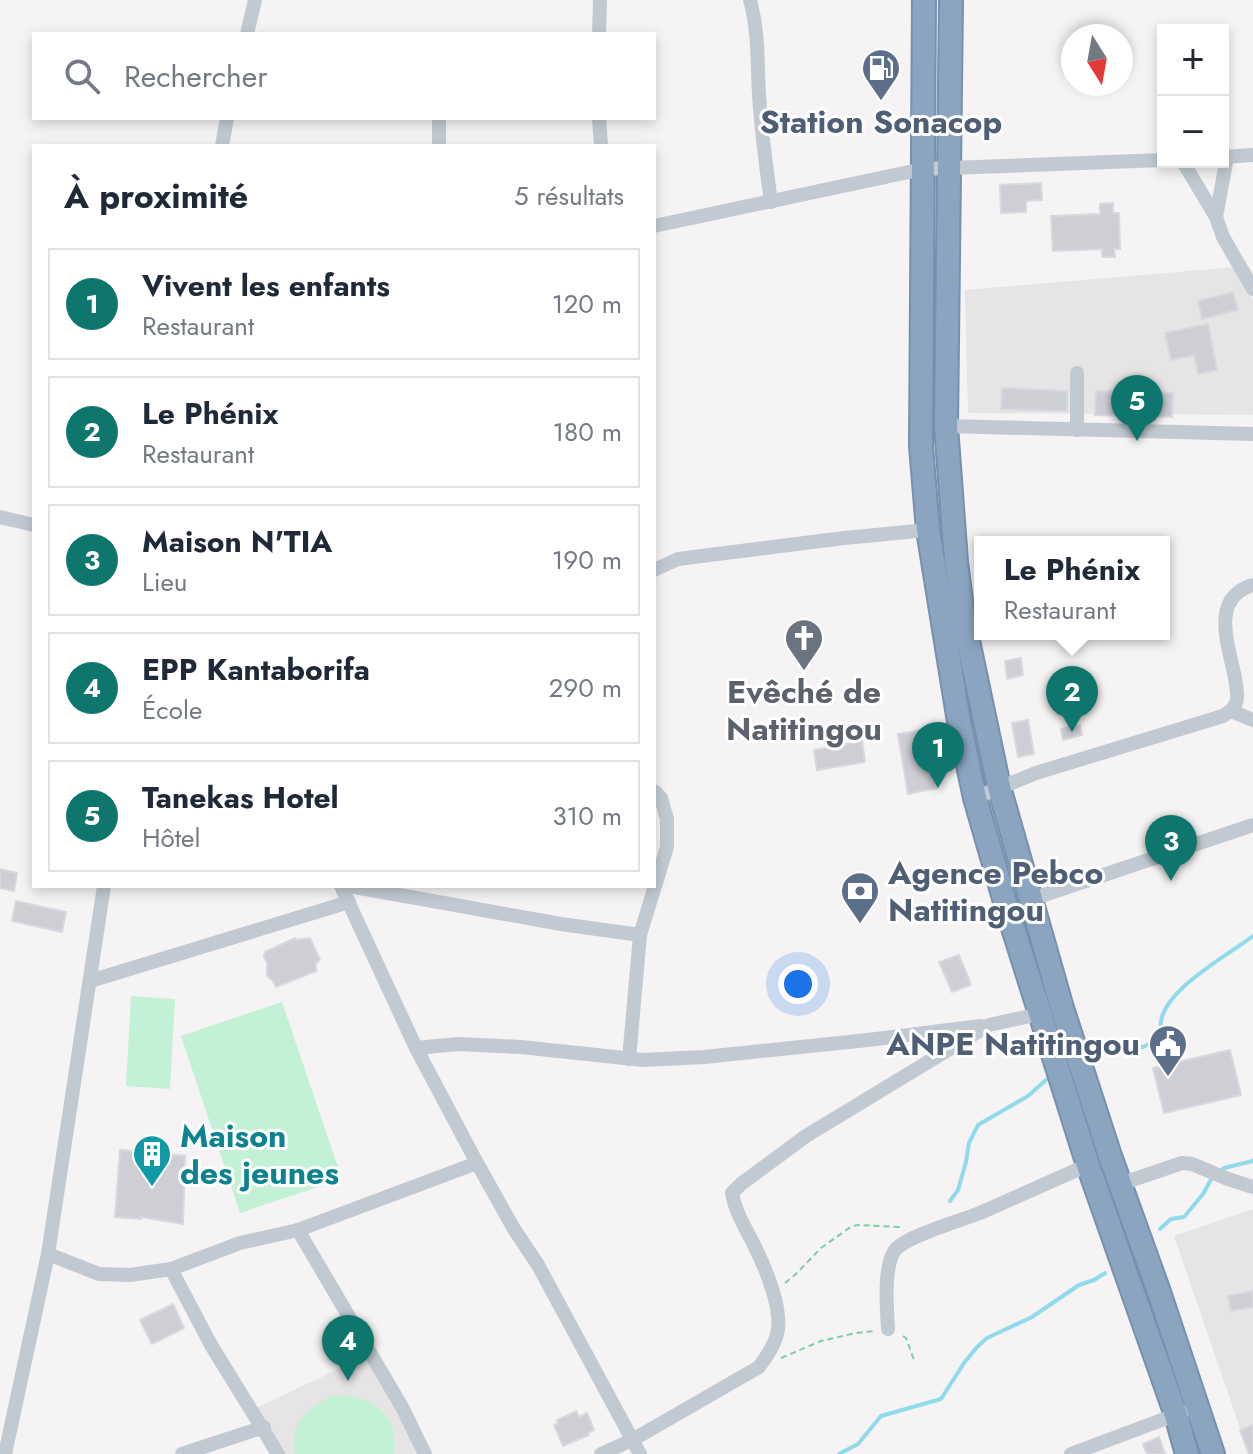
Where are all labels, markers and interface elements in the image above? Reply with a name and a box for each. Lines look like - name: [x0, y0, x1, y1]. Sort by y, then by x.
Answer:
- north arrow: [1061, 24, 1133, 96]
- map controls: [1157, 24, 1229, 168]
- button: +: [1157, 24, 1229, 96]
- search box: [32, 32, 656, 120]
- fuel station icon: Station Sonacop: [860, 47, 902, 102]
- icon: search: [60, 54, 104, 98]
- text: Rechercher: [124, 55, 267, 98]
- button: −: [1157, 96, 1229, 168]
- place label: Station Sonacop: [760, 99, 1002, 145]
- text: À proximité: [64, 172, 248, 221]
- text: 5 résultats: [514, 177, 624, 215]
- text: Vivent les enfants: [142, 264, 390, 307]
- text: 1: [85, 285, 99, 323]
- text: 120 m: [552, 285, 622, 323]
- text: Restaurant: [142, 307, 254, 345]
- pin: 5: [1111, 375, 1163, 441]
- text: Le Phénix: [142, 392, 278, 435]
- text: 2: [83, 413, 101, 451]
- text: 180 m: [552, 413, 622, 451]
- text: Restaurant: [142, 435, 254, 473]
- text: Maison N'TIA: [142, 520, 332, 563]
- popup: [974, 536, 1170, 640]
- text: 3: [84, 541, 100, 579]
- text: 190 m: [552, 541, 622, 579]
- text: Le Phénix: [1004, 548, 1140, 591]
- text: Lieu: [142, 563, 188, 601]
- text: Restaurant: [1004, 591, 1116, 629]
- church icon: Evêché de Natitingou: [783, 617, 825, 672]
- text: EPP Kantaborifa: [142, 648, 370, 691]
- pin: 2: [1046, 666, 1098, 732]
- text: 4: [83, 669, 101, 707]
- text: 290 m: [549, 669, 622, 707]
- place label: Evêché de Natitingou: [726, 669, 882, 752]
- text: École: [142, 691, 202, 729]
- pin: 1: [912, 722, 964, 788]
- text: Tanekas Hotel: [142, 776, 339, 819]
- text: 5: [84, 797, 100, 835]
- text: 310 m: [552, 797, 622, 835]
- pin: 3: [1145, 815, 1197, 881]
- text: Hôtel: [142, 819, 200, 857]
- place label: Agence Pebco Natitingou: [887, 850, 1103, 933]
- bank icon: Agence Pebco Natitingou: [839, 870, 881, 925]
- your location: [778, 964, 818, 1004]
- place label: ANPE Natitingou: [885, 1021, 1140, 1067]
- public building icon: ANPE Natitingou: [1147, 1023, 1189, 1078]
- place label: Maison des jeunes: [180, 1113, 339, 1196]
- building icon: Maison des jeunes: [131, 1133, 173, 1188]
- pin: 4: [322, 1315, 374, 1381]

